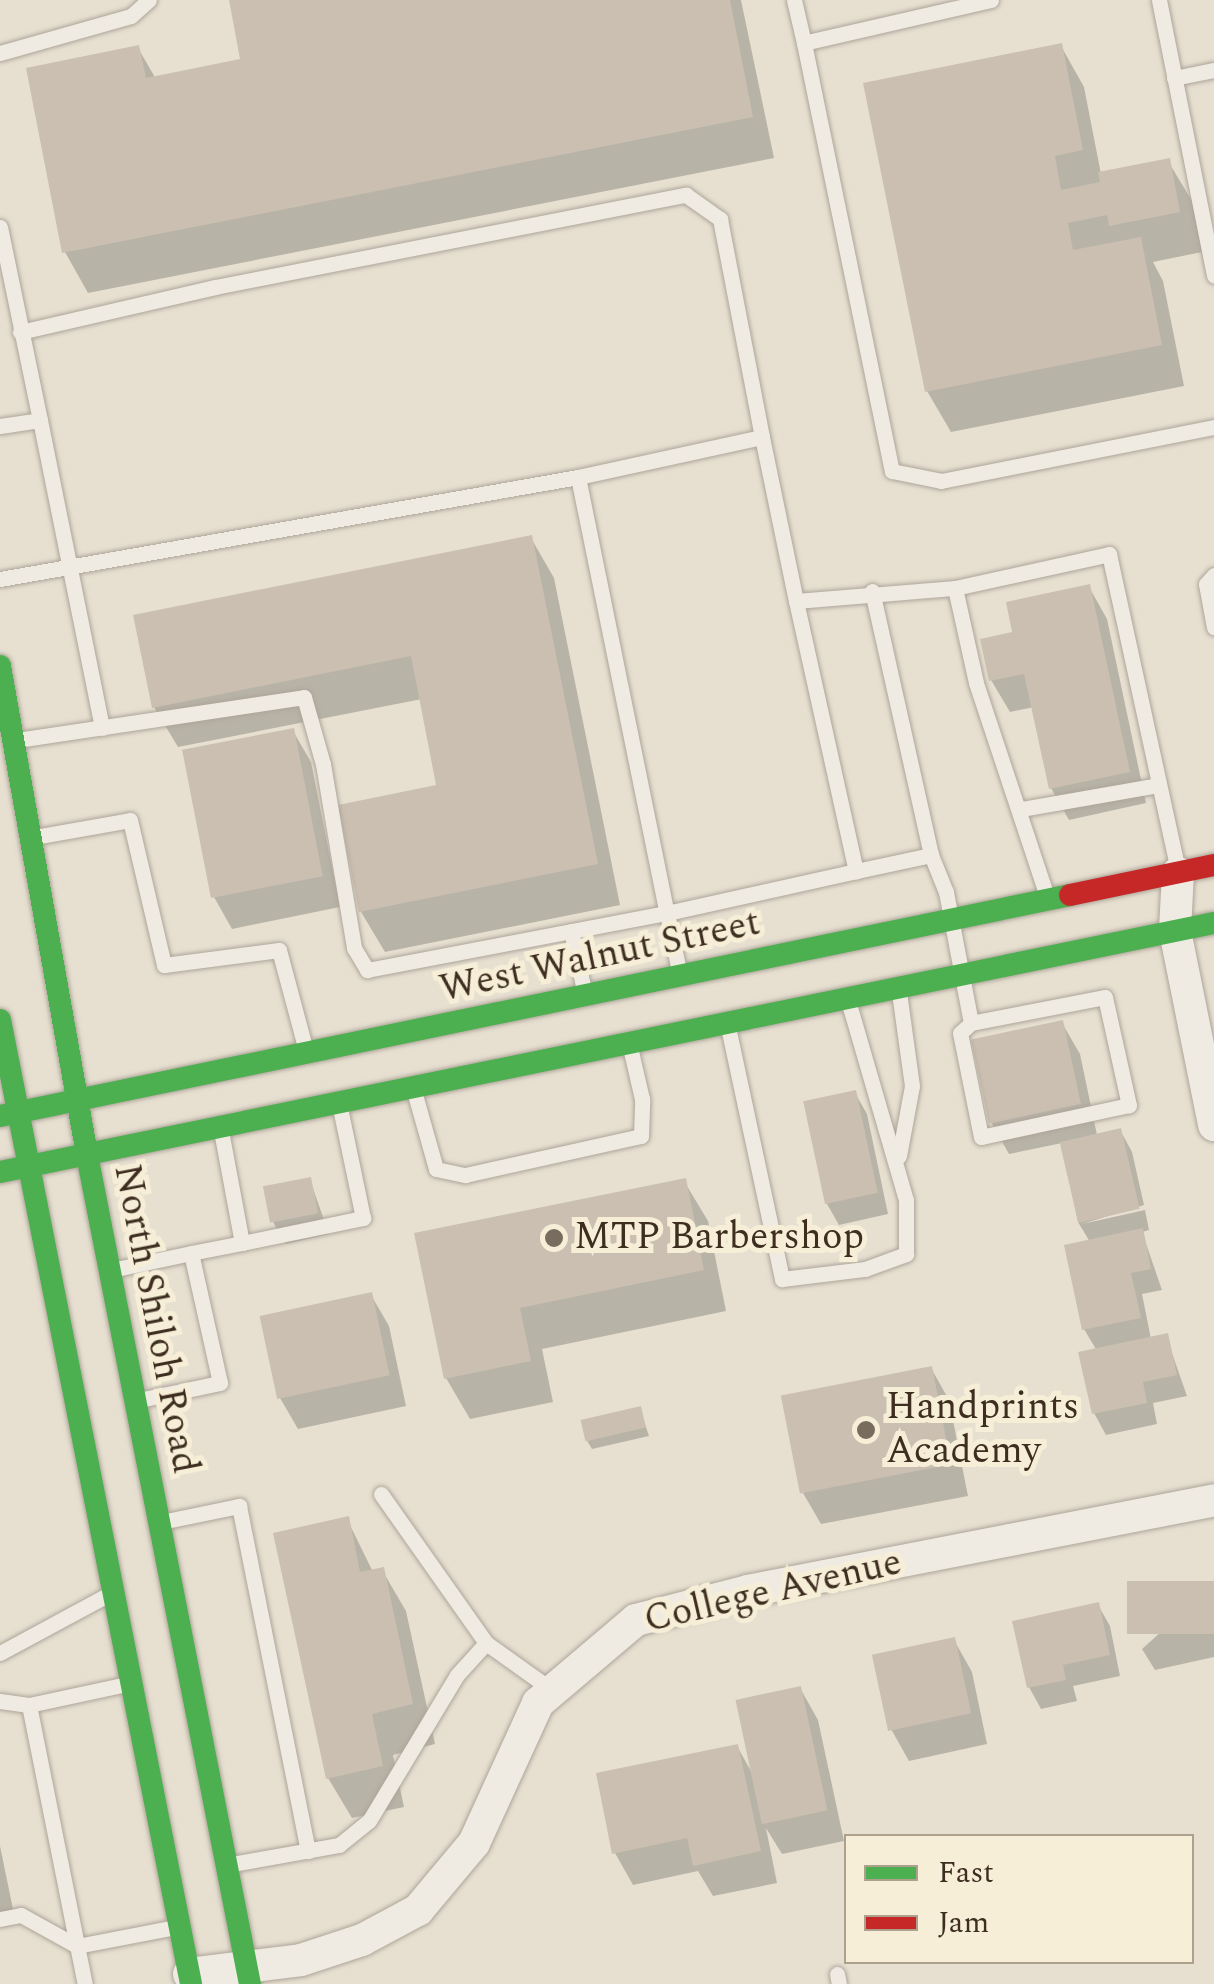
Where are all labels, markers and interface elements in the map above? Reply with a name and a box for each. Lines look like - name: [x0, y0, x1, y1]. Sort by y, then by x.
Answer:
- street label: West Walnut Street: [436, 901, 764, 1013]
- street label: North Shiloh Road: [103, 1161, 207, 1477]
- place label: MTP Barbershop: [574, 1215, 864, 1261]
- marker: MTP Barbershop: [543, 1227, 565, 1249]
- place label: Handprints Academy: [886, 1385, 1079, 1475]
- marker: Handprints Academy: [855, 1419, 877, 1441]
- street label: College Avenue: [640, 1540, 906, 1644]
- legend: [844, 1834, 1194, 1964]
- text: Fast: [938, 1850, 994, 1896]
- text: Jam: [938, 1900, 989, 1946]

